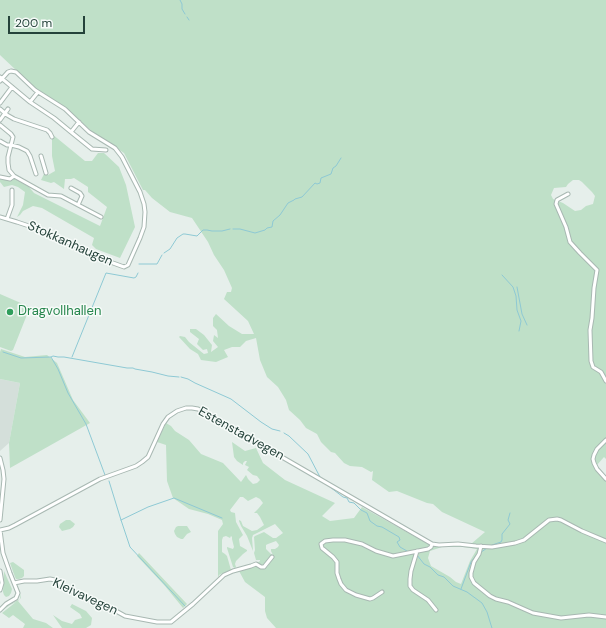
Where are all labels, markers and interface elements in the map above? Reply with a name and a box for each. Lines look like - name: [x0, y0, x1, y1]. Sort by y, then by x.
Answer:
- scale bar: [10, 8, 87, 34]
- text: 200 m: [15, 15, 52, 31]
- street label: Stokkanhaugen: [25, 218, 115, 270]
- place label: Dragvollhallen: [18, 304, 101, 320]
- marker: Dragvollhallen: [5, 307, 15, 317]
- street label: Estenstadvegen: [195, 404, 287, 464]
- street label: Kleivavegen: [50, 575, 120, 619]

